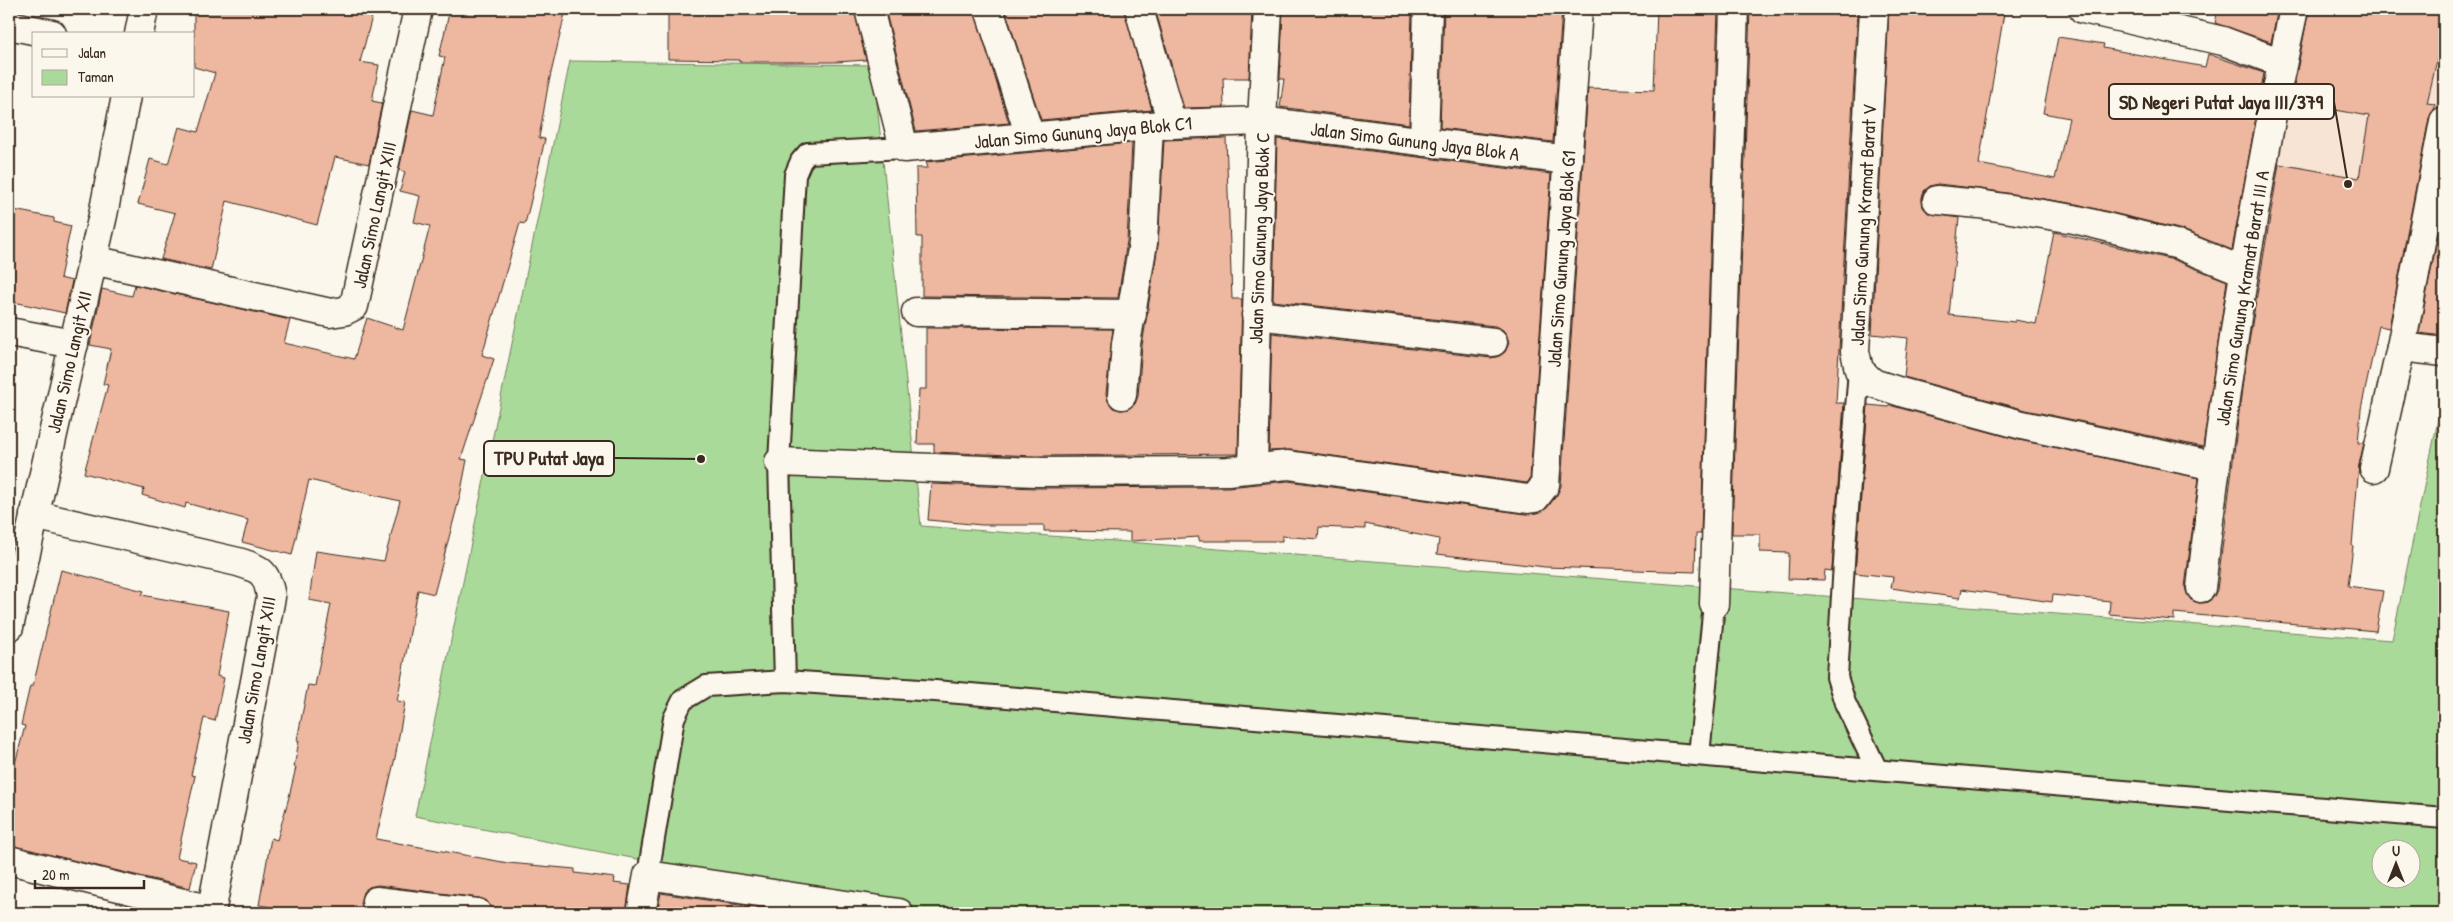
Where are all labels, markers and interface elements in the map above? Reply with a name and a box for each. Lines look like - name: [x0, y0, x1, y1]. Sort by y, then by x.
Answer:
- legend: [32, 32, 195, 98]
- text: Jalan: [78, 42, 106, 63]
- text: Taman: [78, 66, 114, 87]
- callout: SD Negeri Putat Jaya III/379: [2109, 84, 2334, 119]
- text: SD Negeri Putat Jaya III/379: [2119, 88, 2324, 116]
- street label: Jalan Simo Gunung Kramat Barat V: [1844, 103, 1882, 346]
- street label: Jalan Simo Gunung Jaya Blok C1: [973, 110, 1193, 154]
- street label: Jalan Simo Gunung Jaya Blok A: [1309, 115, 1521, 167]
- street label: Jalan Simo Gunung Jaya Blok C: [1242, 132, 1276, 344]
- street label: Jalan Simo Langit XIII: [346, 139, 402, 291]
- street label: Jalan Simo Gunung Jaya Blok G1: [1540, 150, 1582, 368]
- street label: Jalan Simo Gunung Kramat Barat III A: [2209, 169, 2275, 427]
- street label: Jalan Simo Langit XII: [40, 288, 98, 436]
- callout: TPU Putat Jaya: [484, 441, 614, 476]
- text: TPU Putat Jaya: [493, 444, 604, 472]
- street label: Jalan Simo Langit XIII: [230, 594, 282, 746]
- north arrow: [2370, 840, 2420, 890]
- text: U: [2392, 841, 2400, 860]
- scale bar: [35, 857, 144, 889]
- text: 20 m: [42, 864, 69, 885]

